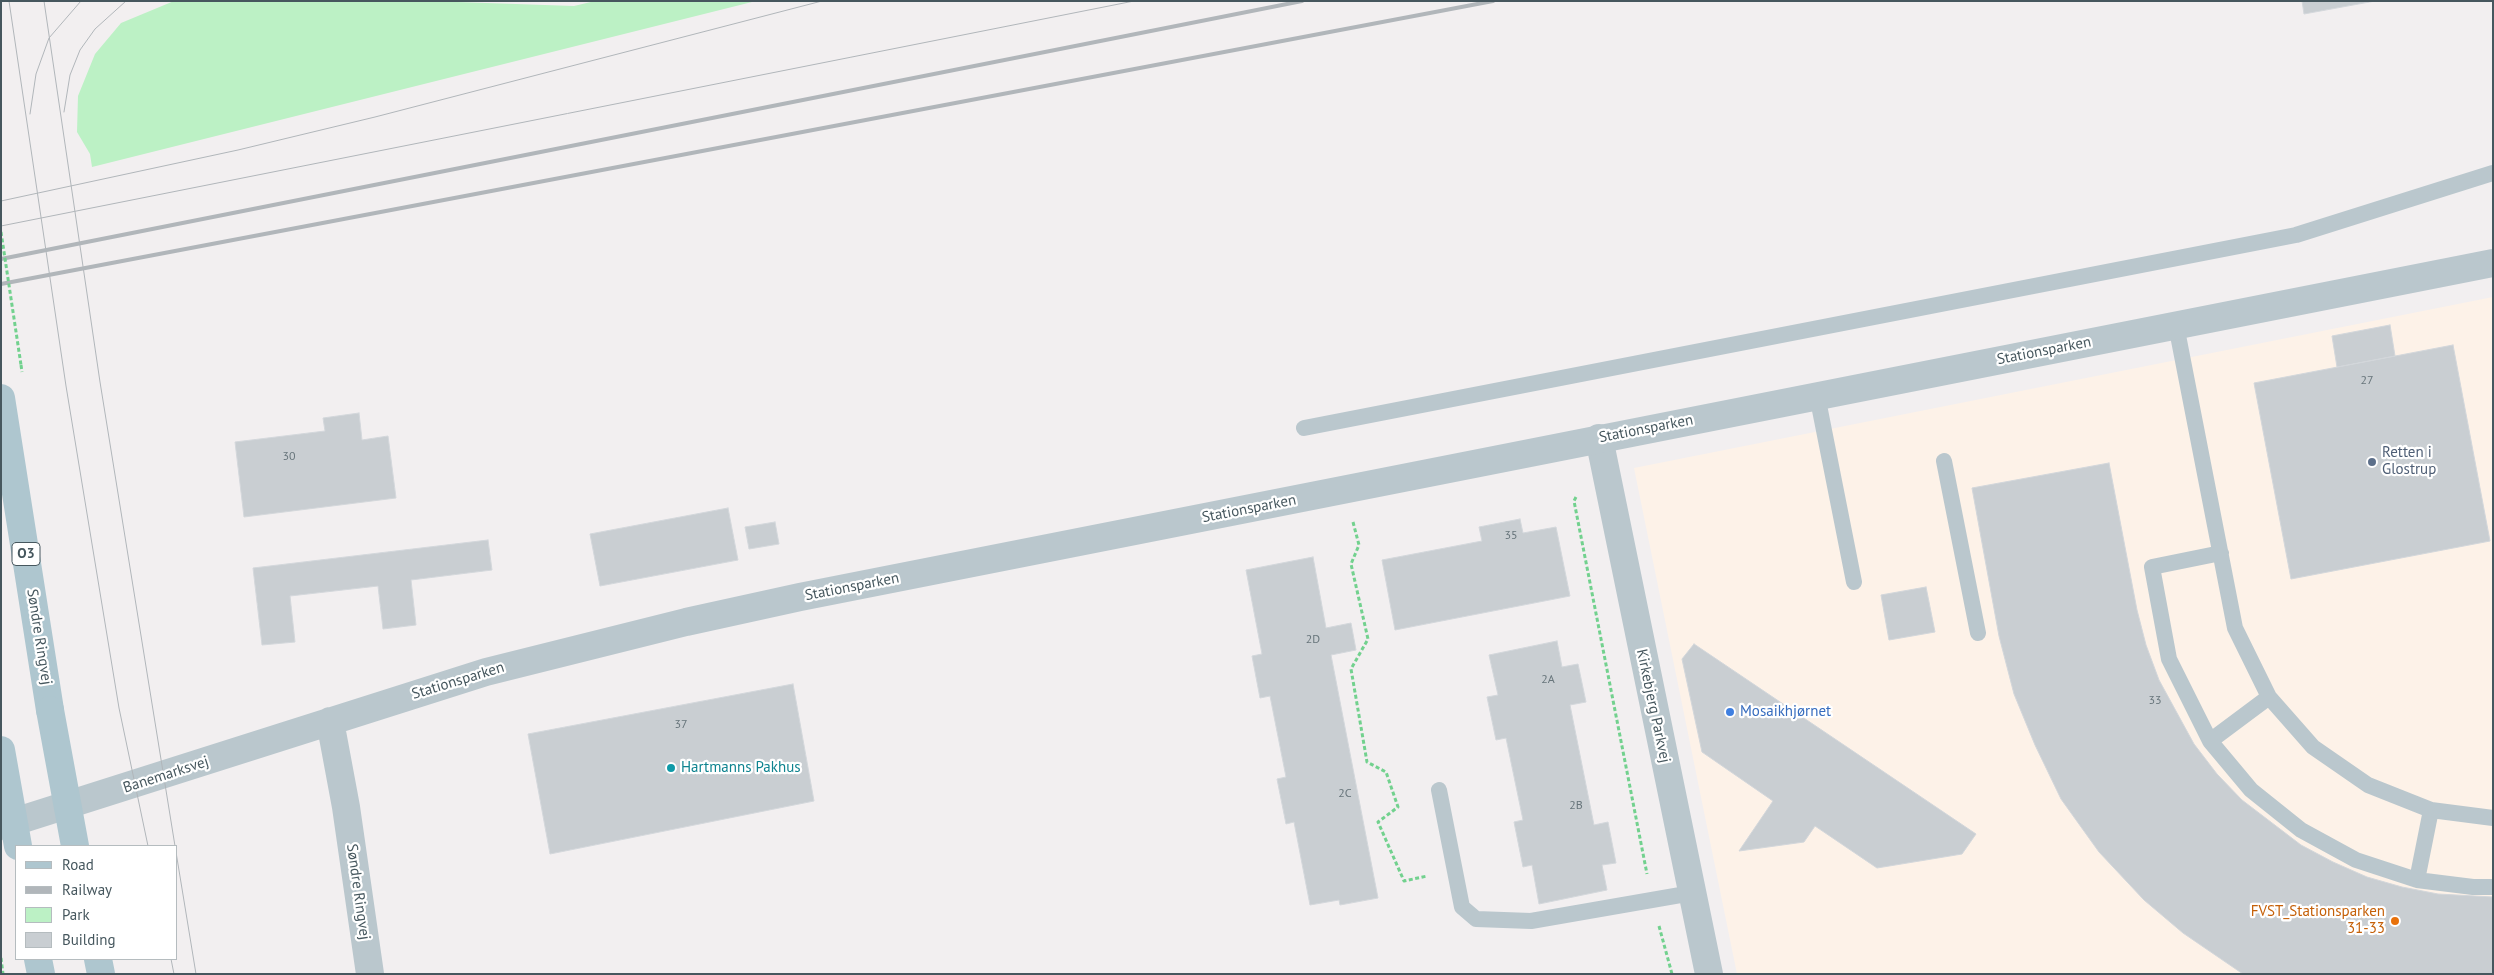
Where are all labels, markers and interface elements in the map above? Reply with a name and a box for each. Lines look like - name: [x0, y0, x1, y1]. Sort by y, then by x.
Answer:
- street label: Stationsparken: [1995, 333, 2093, 369]
- house number: 27: [2360, 374, 2374, 388]
- street label: Stationsparken: [1597, 411, 1695, 447]
- place label: Retten i Glostrup: [2382, 444, 2436, 479]
- house number: 30: [282, 450, 296, 464]
- marker: Retten i Glostrup: [2366, 456, 2378, 468]
- street label: Stationsparken: [1200, 491, 1298, 527]
- house number: 35: [1504, 529, 1518, 543]
- road number: O3: [12, 542, 40, 566]
- street label: Stationsparken: [803, 569, 901, 605]
- street label: Søndre Ringvej: [23, 588, 55, 686]
- house number: 2D: [1306, 633, 1320, 647]
- street label: Kirkebjerg Parkvej: [1632, 647, 1674, 765]
- street label: Stationsparken: [410, 658, 506, 704]
- house number: 2A: [1541, 673, 1555, 687]
- house number: 33: [2148, 694, 2162, 708]
- place label: Mosaikhjørnet: [1740, 703, 1831, 721]
- marker: Mosaikhjørnet: [1724, 706, 1736, 718]
- house number: 37: [674, 718, 688, 732]
- street label: Banemarksvej: [121, 753, 211, 797]
- place label: Hartmanns Pakhus: [681, 759, 801, 777]
- marker: Hartmanns Pakhus: [665, 762, 677, 774]
- house number: 2C: [1338, 787, 1352, 801]
- house number: 2B: [1569, 799, 1583, 813]
- street label: Søndre Ringvej: [342, 843, 374, 941]
- legend: [15, 845, 178, 960]
- text: Road: [62, 855, 94, 874]
- text: Railway: [62, 880, 112, 899]
- place label: FVST_Stationsparken 31-33: [2251, 903, 2385, 938]
- text: Park: [62, 905, 90, 924]
- marker: FVST_Stationsparken 31-33: [2389, 915, 2401, 927]
- text: Building: [62, 930, 116, 949]

